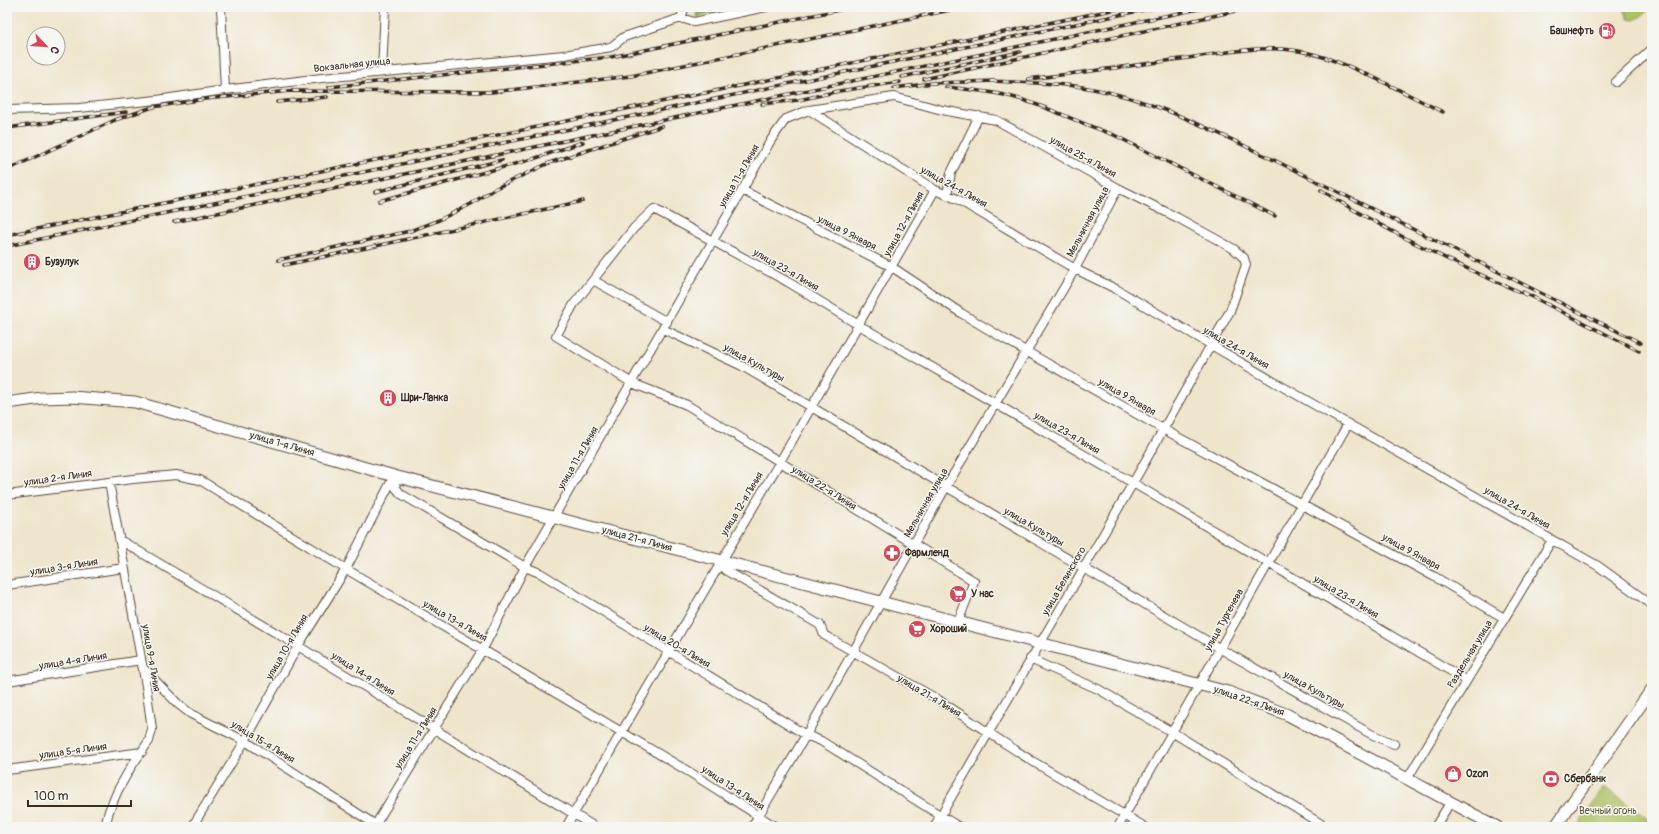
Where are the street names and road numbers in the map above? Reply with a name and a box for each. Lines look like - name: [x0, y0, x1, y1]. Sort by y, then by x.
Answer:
- street label: Вокзальная улица: [313, 55, 391, 75]
- street label: улица 25-я Линия: [1047, 133, 1118, 180]
- street label: улица 11-я Линия: [716, 142, 762, 210]
- street label: улица 24-я Линия: [918, 163, 990, 210]
- street label: Мельничная улица: [1064, 184, 1112, 259]
- street label: улица 12-я Линия: [881, 189, 927, 259]
- street label: улица 9 Января: [815, 213, 879, 253]
- street label: улица 23-я Линия: [750, 246, 821, 294]
- street label: улица 24-я Линия: [1200, 324, 1271, 372]
- street label: улица Культуры: [721, 341, 786, 385]
- street label: улица 9 Января: [1095, 375, 1158, 418]
- street label: улица 23-я Линия: [1031, 409, 1102, 457]
- street label: улица 11-я Линия: [555, 424, 601, 492]
- street label: улица 1-я Линия: [247, 429, 316, 459]
- street label: улица 22-я Линия: [789, 463, 859, 513]
- street label: Мельничная улица: [901, 466, 951, 540]
- street label: улица 2-я Линия: [22, 467, 93, 489]
- street label: улица 12-я Линия: [718, 470, 766, 539]
- street label: улица 24-я Линия: [1481, 484, 1552, 532]
- street label: улица Культуры: [1001, 504, 1066, 549]
- street label: улица 21-я Линия: [600, 524, 674, 554]
- street label: улица 9 Января: [1379, 531, 1442, 573]
- street label: улица Белинского: [1039, 544, 1089, 618]
- street label: улица 3-я Линия: [28, 556, 99, 578]
- street label: улица 23-я Линия: [1310, 572, 1381, 621]
- street label: улица Тургенева: [1201, 586, 1246, 654]
- street label: улица 13-я Линия: [420, 597, 490, 644]
- street label: улица 10-я Линия: [263, 612, 311, 683]
- street label: Раздельная улица: [1445, 618, 1495, 690]
- street label: улица 20-я Линия: [641, 621, 713, 671]
- street label: улица 9-я Линия: [139, 623, 163, 693]
- street label: улица 14-я Линия: [328, 649, 397, 698]
- street label: улица 4-я Линия: [37, 650, 108, 672]
- street label: улица Культуры: [1281, 668, 1346, 712]
- street label: улица 21-я Линия: [894, 672, 963, 720]
- street label: улица 22-я Линия: [1211, 683, 1286, 719]
- street label: улица 11-я Линия: [392, 705, 440, 772]
- street label: улица 15-я Линия: [228, 718, 297, 766]
- street label: улица 5-я Линия: [37, 740, 108, 762]
- street label: улица 13-я Линия: [699, 763, 767, 813]

